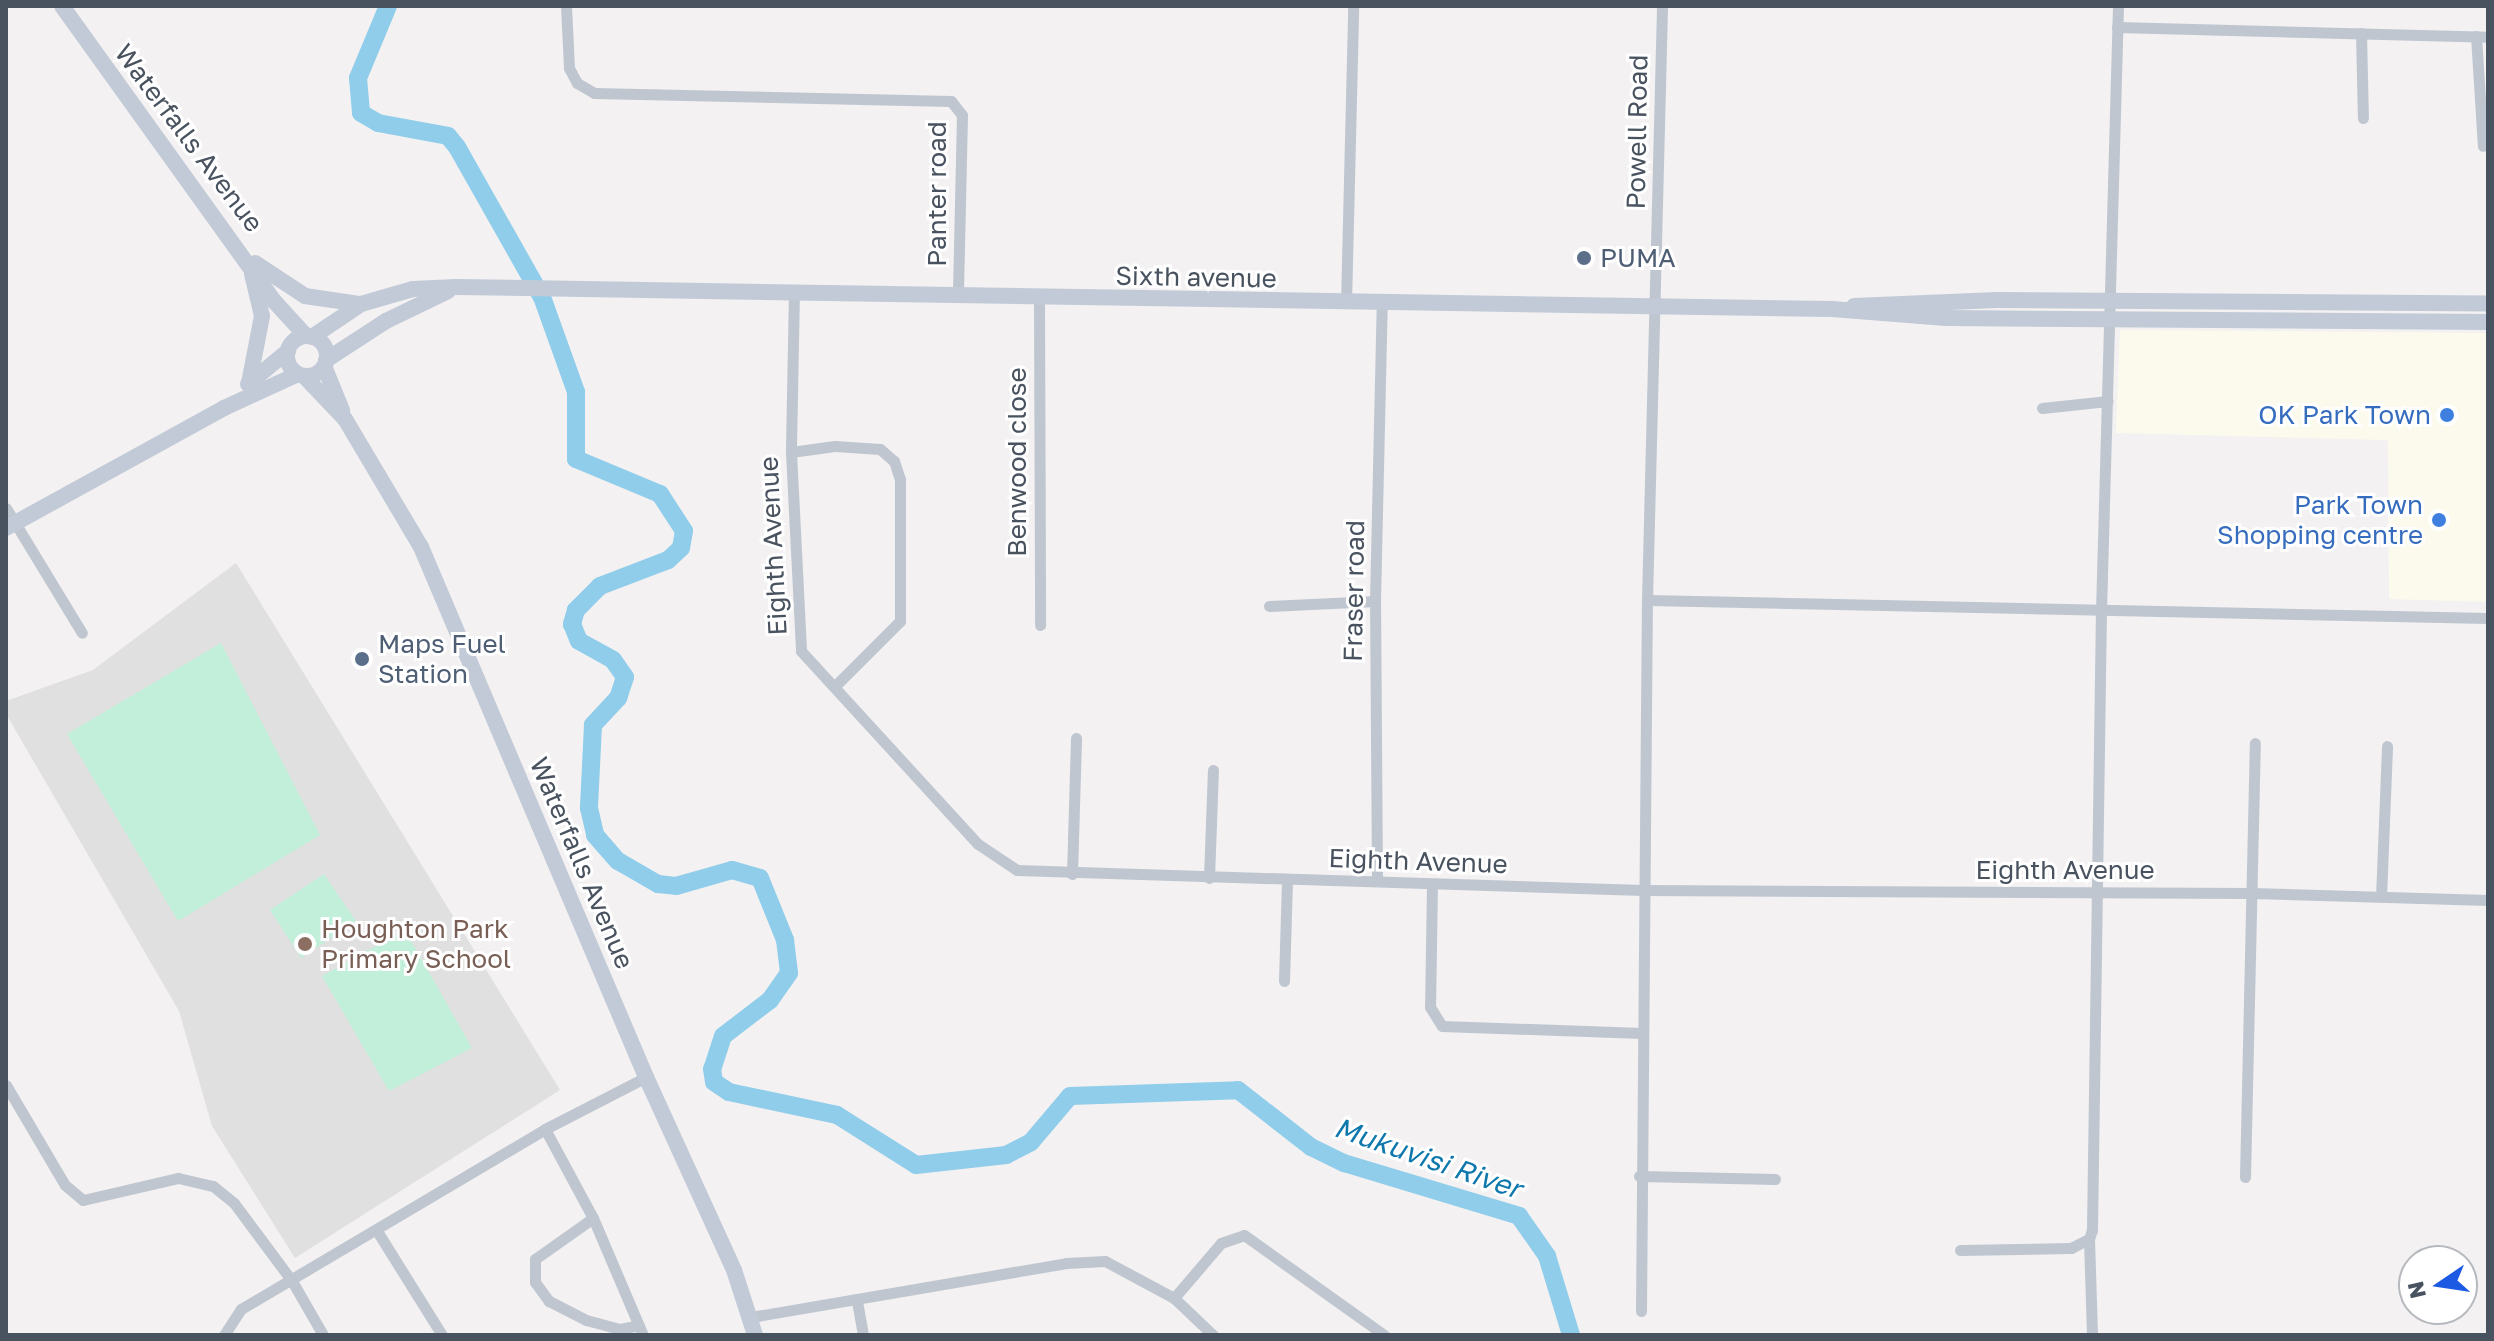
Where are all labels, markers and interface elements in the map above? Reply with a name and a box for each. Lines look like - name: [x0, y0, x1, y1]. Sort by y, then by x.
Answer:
- street label: Waterfalls Avenue: [108, 38, 270, 238]
- street label: Powell Road: [1620, 54, 1654, 210]
- street label: Panter road: [921, 121, 953, 267]
- place label: PUMA: [1600, 242, 1676, 274]
- marker: PUMA: [1575, 249, 1593, 267]
- street label: Sixth avenue: [1115, 260, 1277, 294]
- street label: Benwood close: [1001, 367, 1033, 557]
- place label: OK Park Town: [2258, 399, 2431, 431]
- marker: OK Park Town: [2438, 406, 2456, 424]
- street label: Eighth Avenue: [753, 456, 793, 636]
- place label: Park Town Shopping centre: [2217, 489, 2423, 550]
- marker: Park Town Shopping centre: [2430, 511, 2448, 529]
- street label: Fraser road: [1337, 520, 1371, 662]
- place label: Maps Fuel Station: [378, 628, 506, 690]
- marker: Maps Fuel Station: [353, 650, 371, 668]
- street label: Waterfalls Avenue: [523, 752, 641, 974]
- street label: Eighth Avenue: [1328, 842, 1508, 880]
- street label: Eighth Avenue: [1975, 854, 2155, 886]
- place label: Houghton Park Primary School: [321, 913, 511, 974]
- marker: Houghton Park Primary School: [296, 935, 314, 953]
- water label: Mukuvisi River: [1330, 1110, 1526, 1206]
- north arrow: [2398, 1245, 2478, 1325]
- text: N: [2401, 1279, 2431, 1301]

